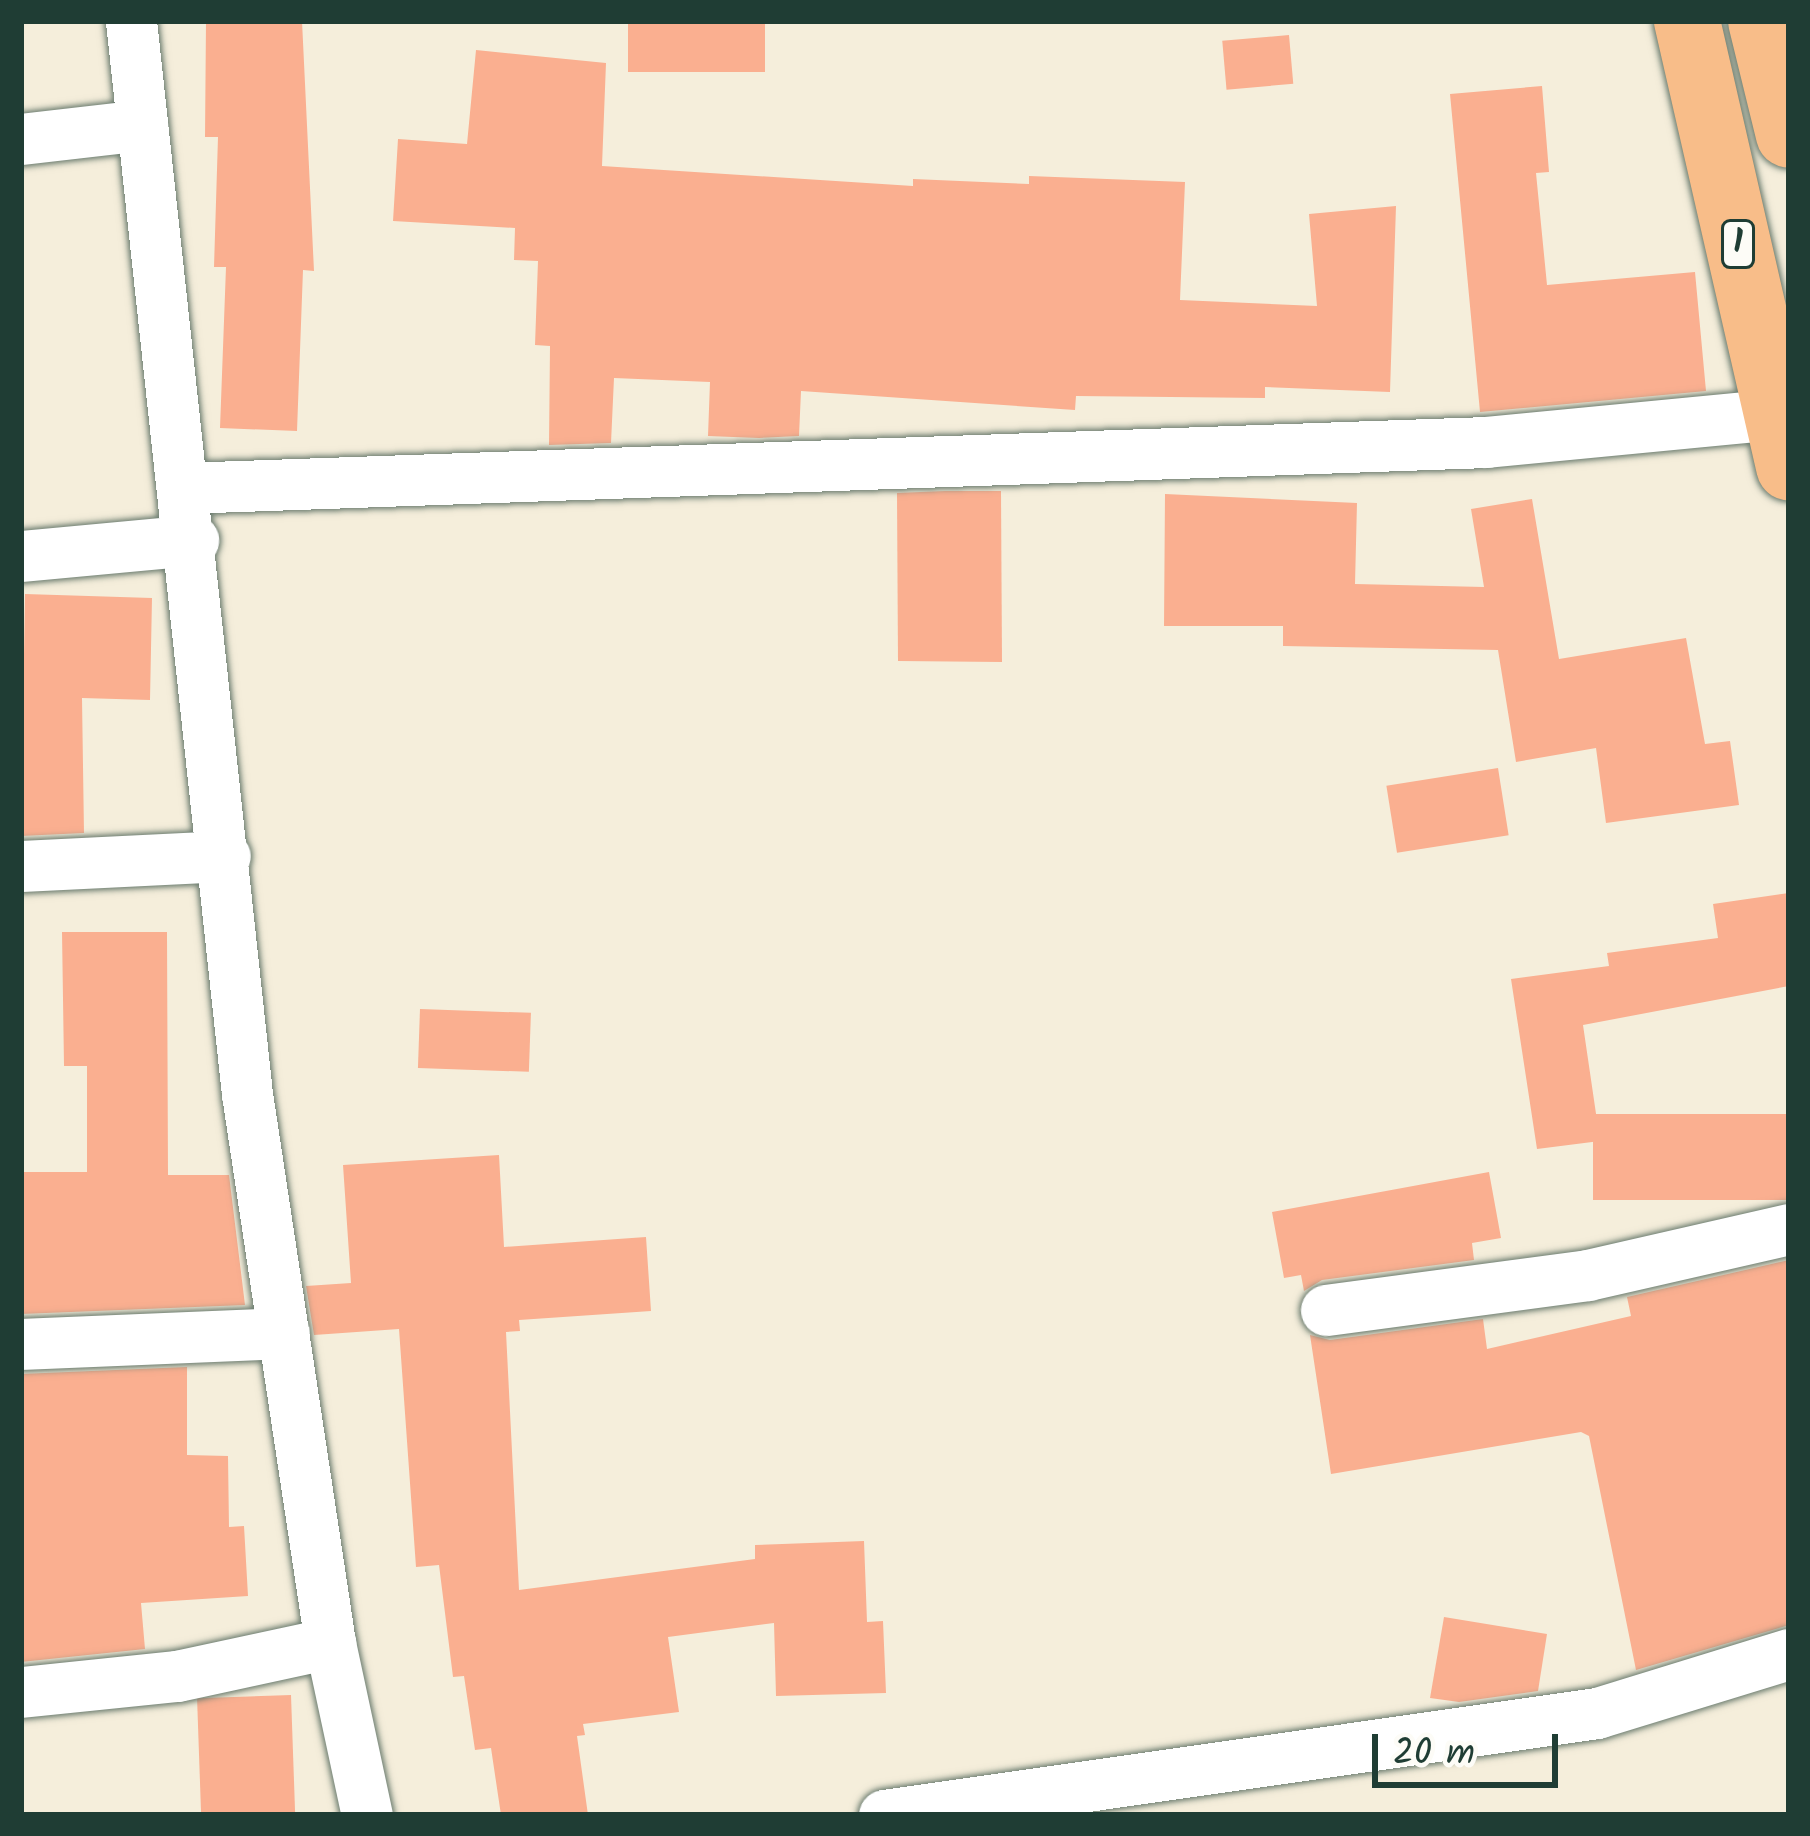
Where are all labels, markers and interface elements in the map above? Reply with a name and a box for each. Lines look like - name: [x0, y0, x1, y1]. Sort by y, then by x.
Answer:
- road number: 1: [1720, 217, 1756, 271]
- scale bar: [1378, 1710, 1564, 1784]
- text: 20 m: [1393, 1726, 1475, 1783]

